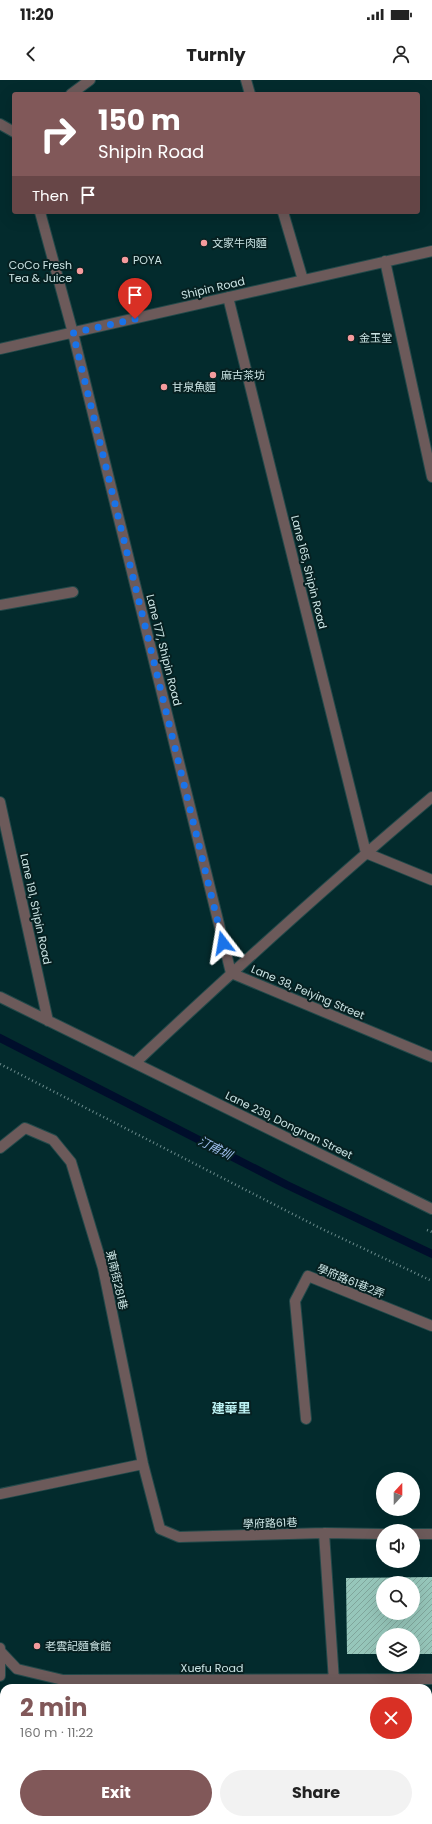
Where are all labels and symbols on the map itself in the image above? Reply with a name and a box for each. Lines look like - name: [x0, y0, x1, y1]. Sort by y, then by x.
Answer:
- place label: 文家牛肉麵: [212, 235, 267, 251]
- marker: 文家牛肉麵: [199, 238, 209, 248]
- place label: POYA: [133, 252, 162, 268]
- marker: POYA: [120, 255, 130, 265]
- place label: CoCo Fresh Tea & Juice: [9, 257, 72, 286]
- marker: CoCo Fresh Tea & Juice: [75, 266, 85, 276]
- street label: Shipin Road: [180, 273, 246, 303]
- pin: [118, 278, 152, 319]
- place label: 金玉堂: [359, 330, 392, 346]
- marker: 金玉堂: [346, 333, 356, 343]
- place label: 麻古茶坊: [221, 367, 265, 383]
- marker: 麻古茶坊: [208, 370, 218, 380]
- place label: 甘泉魚麵: [172, 379, 216, 395]
- marker: 甘泉魚麵: [159, 382, 169, 392]
- street label: Lane 165, Shipin Road: [287, 514, 331, 630]
- street label: Lane 177, Shipin Road: [142, 592, 186, 708]
- street label: Lane 191, Shipin Road: [16, 852, 56, 966]
- position arrow: [202, 922, 244, 964]
- street label: Lane 38, Peiying Street: [249, 961, 367, 1023]
- street label: Lane 239, Dongnan Street: [223, 1087, 355, 1163]
- water label: 汀甫圳: [195, 1132, 237, 1164]
- street label: 東南街281巷: [102, 1249, 132, 1311]
- street label: 學府路61巷2弄: [315, 1260, 387, 1302]
- district label: 建華里: [211, 1399, 251, 1418]
- north arrow: [376, 1472, 420, 1516]
- street label: 學府路61巷: [242, 1514, 298, 1532]
- place label: 老雲記麵食館: [45, 1638, 111, 1654]
- marker: 老雲記麵食館: [32, 1641, 42, 1651]
- street label: Xuefu Road: [181, 1660, 243, 1676]

